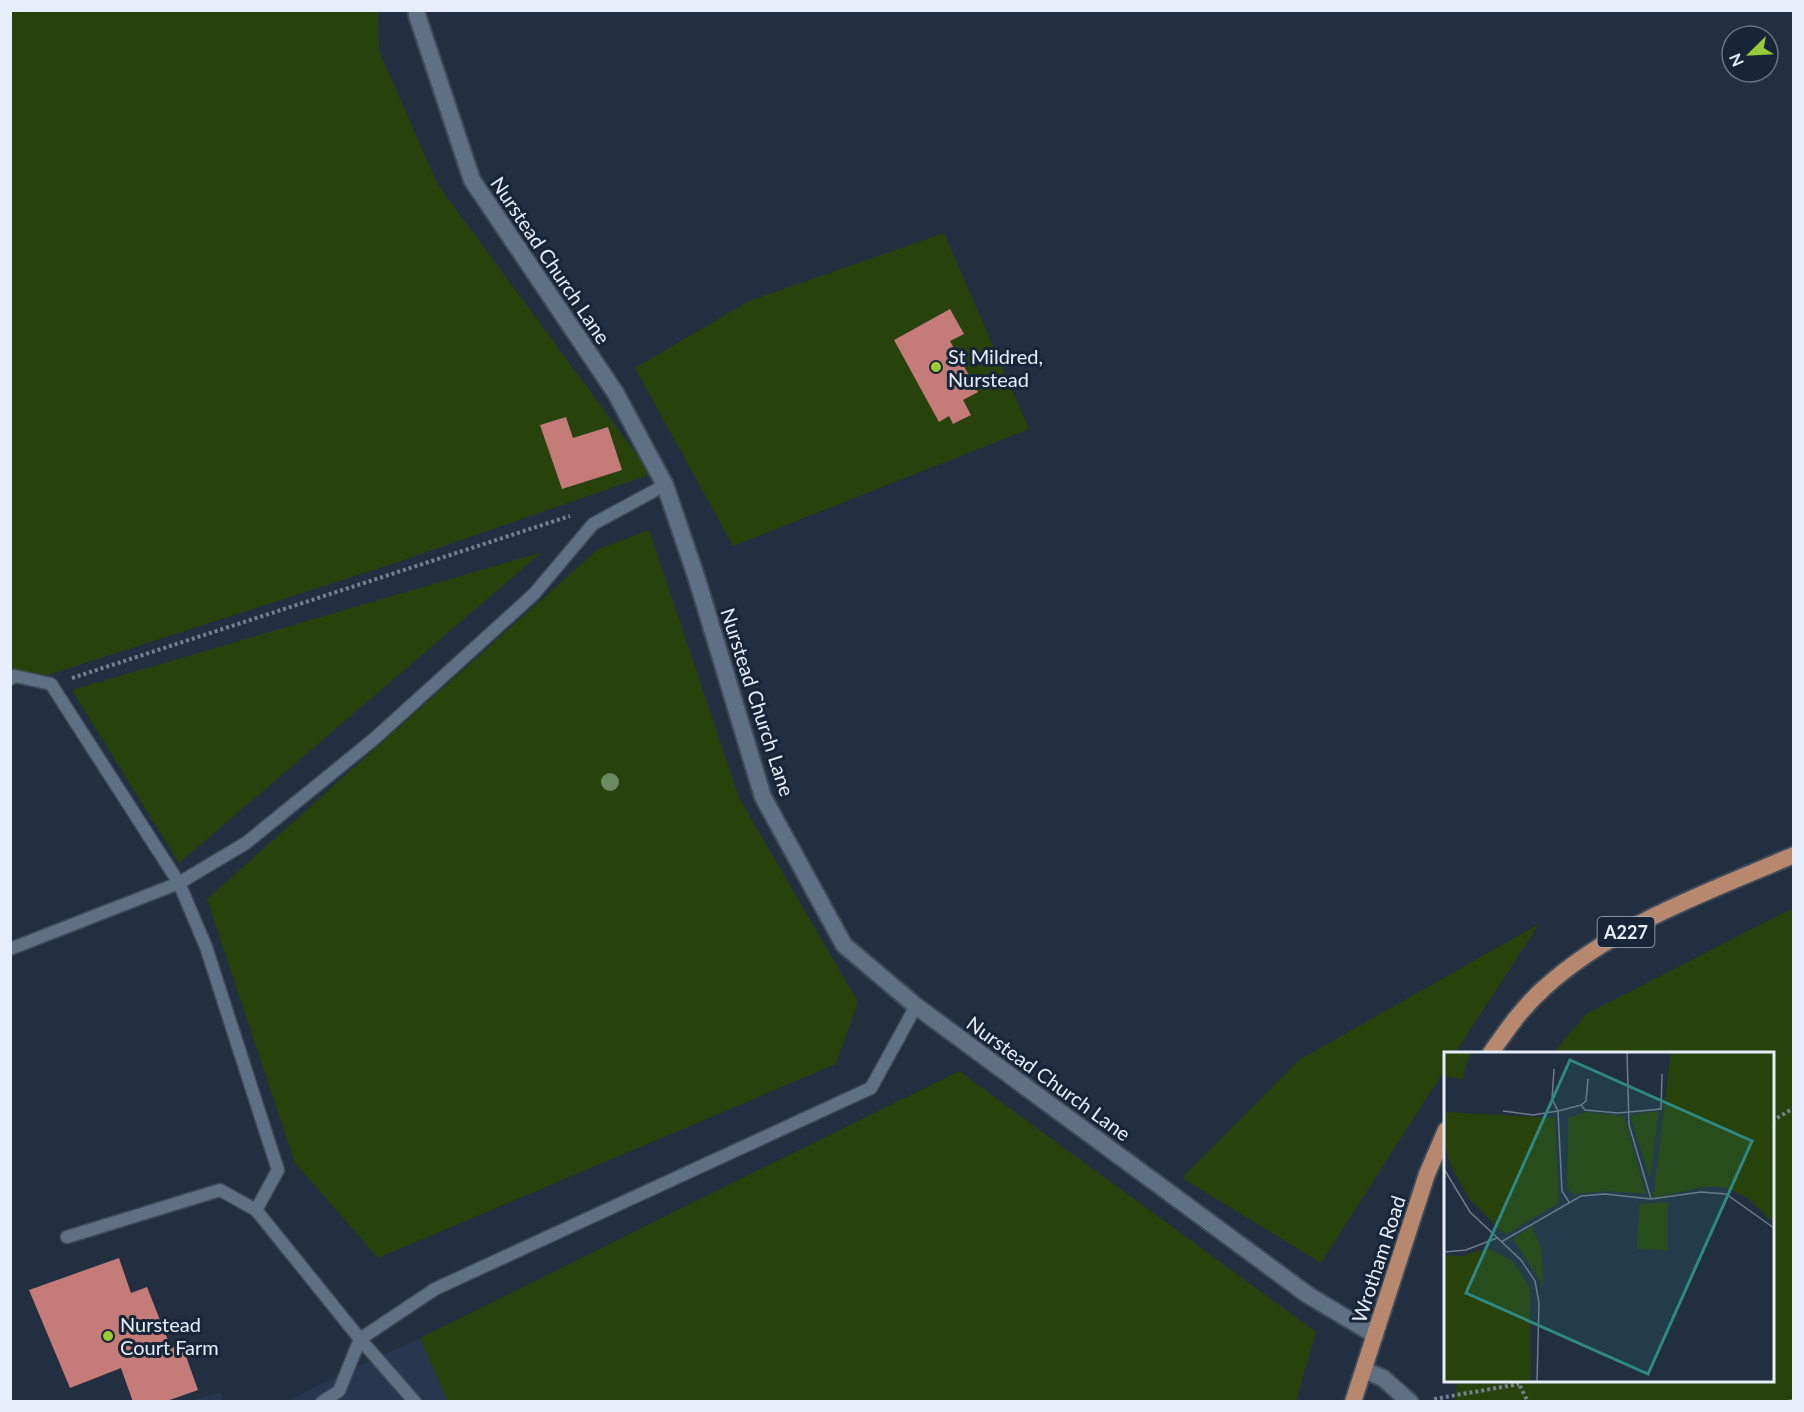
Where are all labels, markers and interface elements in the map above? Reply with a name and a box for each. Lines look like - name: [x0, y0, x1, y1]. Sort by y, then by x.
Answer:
- north arrow: [1720, 24, 1780, 84]
- text: N: [1725, 51, 1747, 70]
- street label: Nurstead Church Lane: [486, 172, 616, 348]
- place label: St Mildred, Nurstead: [948, 344, 1043, 391]
- marker: St Mildred, Nurstead: [929, 360, 943, 374]
- street label: Nurstead Church Lane: [716, 605, 800, 799]
- road number: A227: [1598, 917, 1654, 947]
- street label: Nurstead Church Lane: [963, 1011, 1135, 1145]
- inset map: [1444, 1052, 1774, 1382]
- street label: Wrotham Road: [1346, 1192, 1410, 1326]
- place label: Nurstead Court Farm: [120, 1312, 219, 1359]
- marker: Nurstead Court Farm: [101, 1329, 115, 1343]

